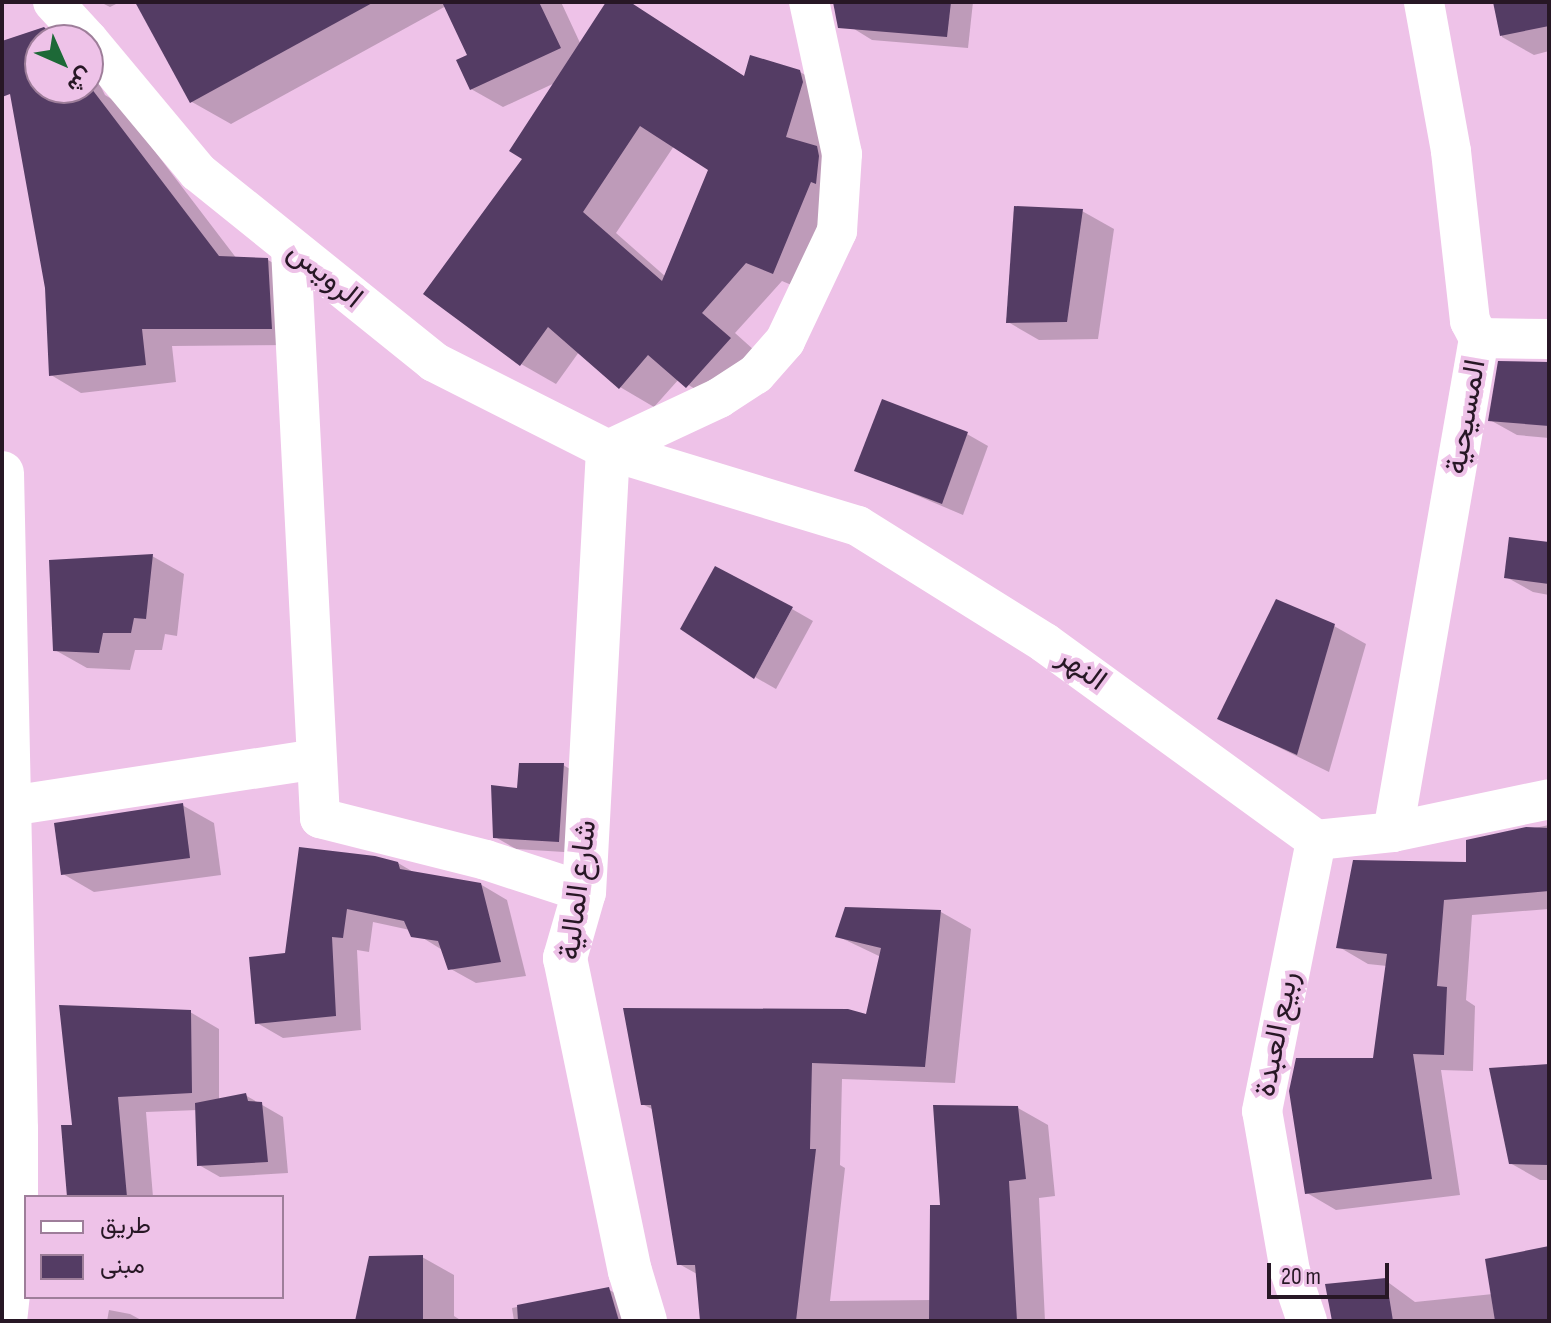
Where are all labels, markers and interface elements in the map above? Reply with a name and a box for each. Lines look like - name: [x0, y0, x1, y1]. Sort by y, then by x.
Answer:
- north arrow: [24, 24, 104, 104]
- text: ش: [61, 61, 99, 99]
- street label: الرويس: [280, 234, 370, 316]
- street label: المسيحية: [1438, 357, 1494, 477]
- street label: النهر: [1050, 639, 1114, 699]
- street label: شارع المالية: [552, 818, 604, 962]
- street label: ربيع العبدة: [1247, 968, 1307, 1100]
- legend: [24, 1195, 284, 1299]
- text: طريق: [100, 1211, 151, 1240]
- scale bar: [1271, 1247, 1393, 1297]
- text: مبنى: [100, 1251, 145, 1280]
- text: 20 m: [1281, 1262, 1321, 1291]

